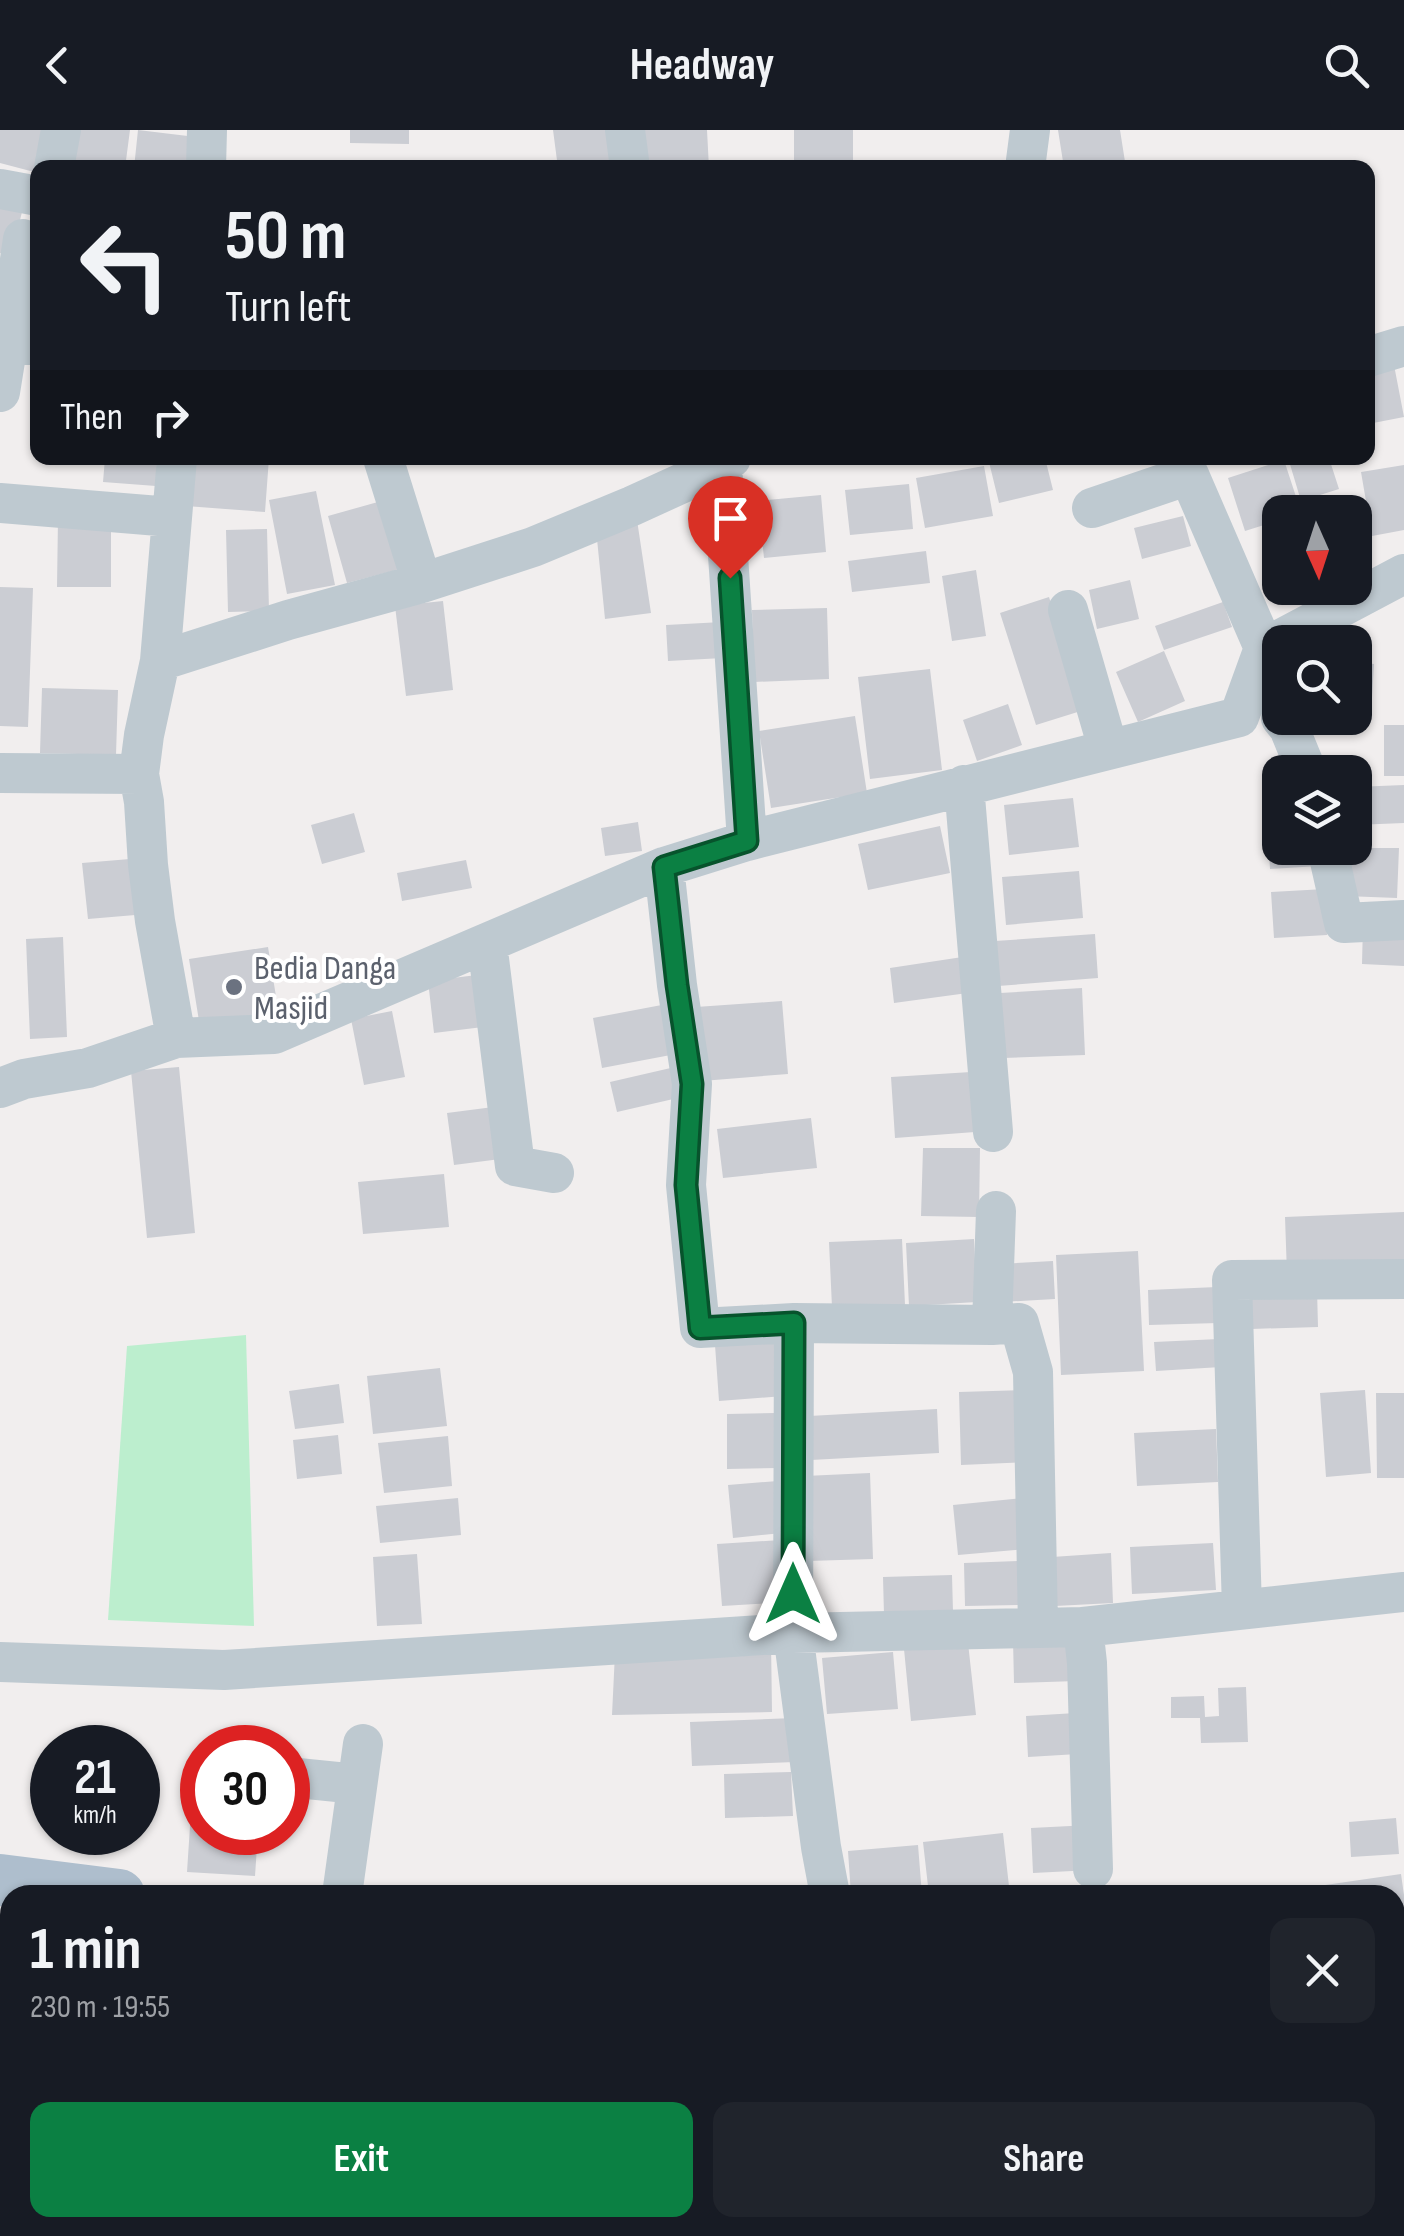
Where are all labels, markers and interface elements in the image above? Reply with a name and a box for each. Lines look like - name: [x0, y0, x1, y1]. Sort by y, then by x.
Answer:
- icon: back: [30, 38, 85, 93]
- text: Headway: [630, 38, 774, 93]
- icon: search: [1319, 38, 1374, 93]
- text: 50 m: [225, 195, 346, 279]
- icon: left: [60, 200, 190, 330]
- text: Turn left: [225, 280, 351, 335]
- icon: right: [143, 390, 198, 445]
- text: Then: [60, 395, 123, 440]
- pin: [688, 476, 773, 579]
- icon: arrive: [703, 491, 758, 546]
- north arrow: [1262, 495, 1372, 605]
- map controls: [1262, 495, 1372, 865]
- button: search: [1262, 625, 1372, 735]
- button: layers: [1262, 755, 1372, 865]
- place label: Bedia Danga Masjid: [254, 947, 396, 1030]
- marker: Bedia Danga Masjid: [223, 976, 245, 998]
- position arrow: [741, 1542, 845, 1646]
- speed limit sign: 30: [180, 1725, 310, 1855]
- text: 21: [74, 1748, 116, 1808]
- text: km/h: [73, 1800, 117, 1831]
- text: 1 min: [30, 1914, 142, 1986]
- button: close: [1270, 1918, 1375, 2023]
- text: 230 m · 19:55: [30, 1988, 170, 2027]
- button: Exit: [30, 2102, 693, 2217]
- button: Share: [713, 2102, 1375, 2217]

